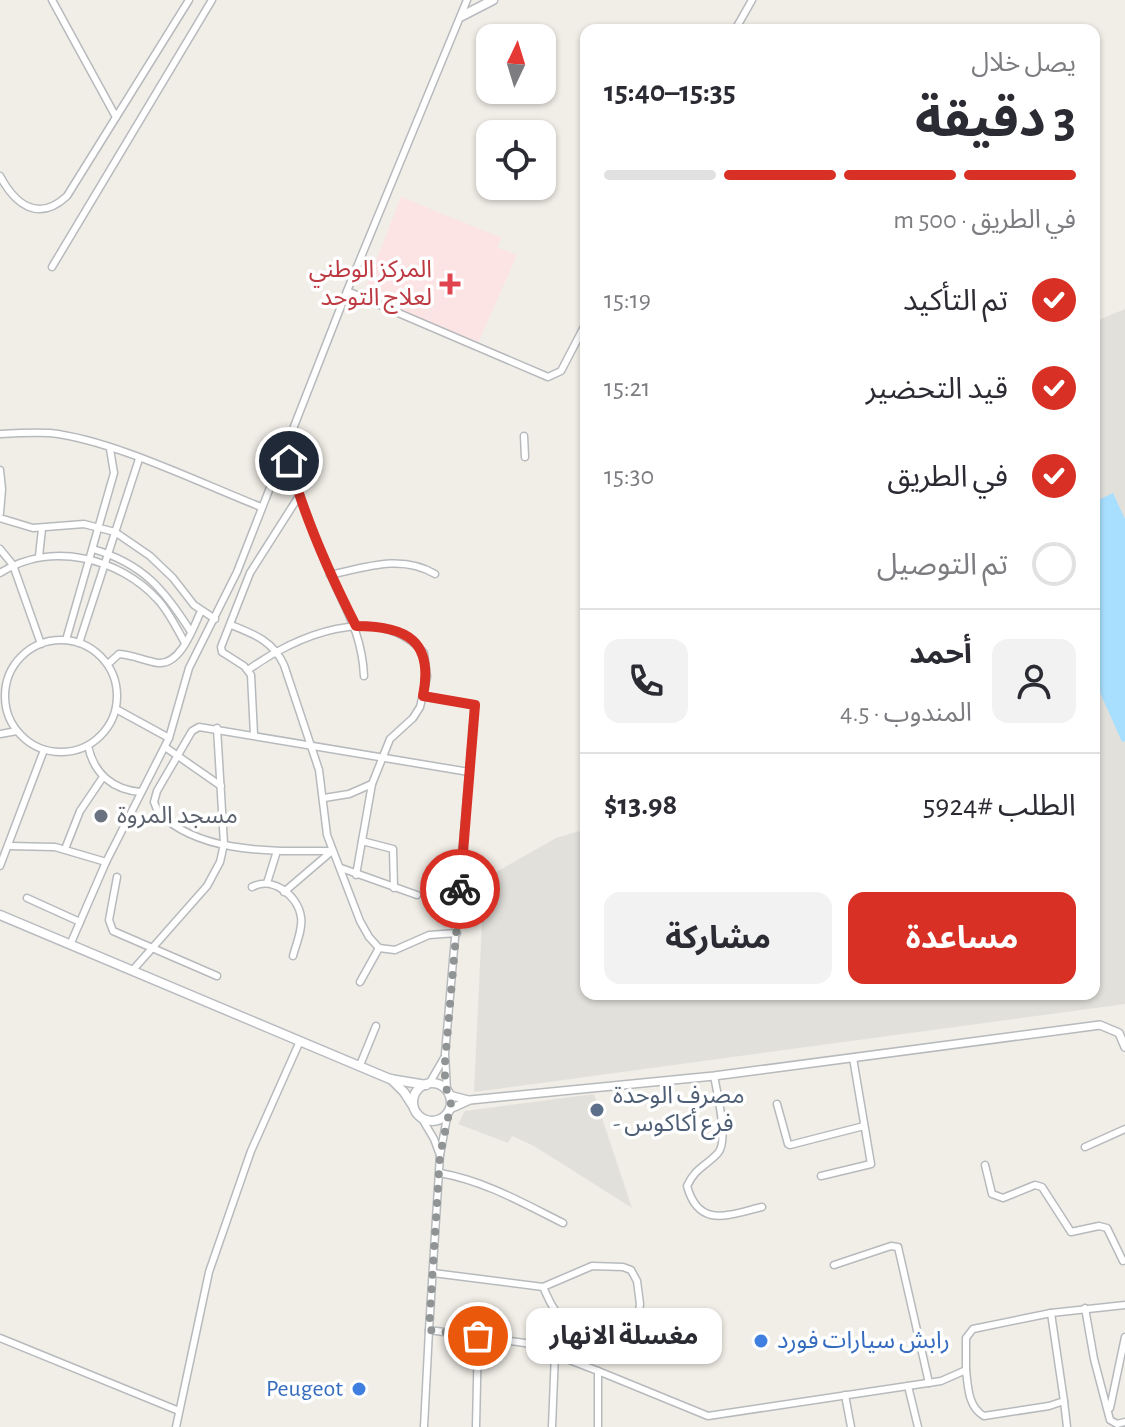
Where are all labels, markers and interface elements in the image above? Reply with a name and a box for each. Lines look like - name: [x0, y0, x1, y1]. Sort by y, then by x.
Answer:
- north arrow: [476, 24, 556, 104]
- map controls: [476, 24, 556, 200]
- text: يصل خلال: [971, 50, 1076, 76]
- text: 15:35–15:40: [604, 77, 736, 107]
- text: 3 دقيقة: [915, 94, 1076, 146]
- button: locate: [476, 120, 556, 200]
- text: في الطريق · 500 m: [893, 207, 1076, 233]
- place label: المركز الوطني لعلاج التوحد: [309, 258, 432, 314]
- marker: المركز الوطني لعلاج التوحد: [439, 273, 461, 295]
- icon: check: [1032, 278, 1076, 322]
- text: تم التأكيد: [903, 286, 1008, 316]
- text: 15:19: [604, 287, 651, 313]
- icon: check: [1032, 366, 1076, 410]
- text: قيد التحضير: [866, 374, 1008, 404]
- text: 15:21: [604, 375, 651, 401]
- pin: [255, 427, 323, 495]
- icon: home: [267, 439, 311, 483]
- icon: check: [1032, 454, 1076, 498]
- text: في الطريق: [887, 462, 1008, 492]
- text: 15:30: [604, 463, 654, 489]
- text: تم التوصيل: [877, 550, 1008, 580]
- button: phone: [604, 639, 688, 723]
- text: أحمد: [909, 639, 972, 669]
- button: person: [992, 639, 1076, 723]
- text: المندوب · 4.5: [840, 700, 972, 726]
- text: $13.98: [604, 790, 677, 820]
- text: الطلب #5924: [923, 791, 1076, 821]
- place label: مسجد المروة: [117, 804, 238, 829]
- marker: مسجد المروة: [92, 807, 110, 825]
- courier: [420, 849, 500, 929]
- icon: bike: [438, 867, 482, 911]
- button: مشاركة: [604, 892, 832, 984]
- button: مساعدة: [848, 892, 1076, 984]
- place label: مصرف الوحدة - فرع أكاكوس: [613, 1084, 745, 1140]
- marker: مصرف الوحدة - فرع أكاكوس: [588, 1101, 606, 1119]
- pin: [444, 1302, 512, 1370]
- callout: مغسلة الانهار: [526, 1308, 722, 1364]
- icon: bag: [456, 1314, 500, 1358]
- text: مغسلة الانهار: [550, 1323, 698, 1349]
- place label: رابش سيارات فورد: [777, 1329, 950, 1354]
- marker: رابش سيارات فورد: [752, 1332, 770, 1350]
- place label: Peugeot: [266, 1377, 343, 1401]
- marker: Peugeot: [350, 1380, 368, 1398]

